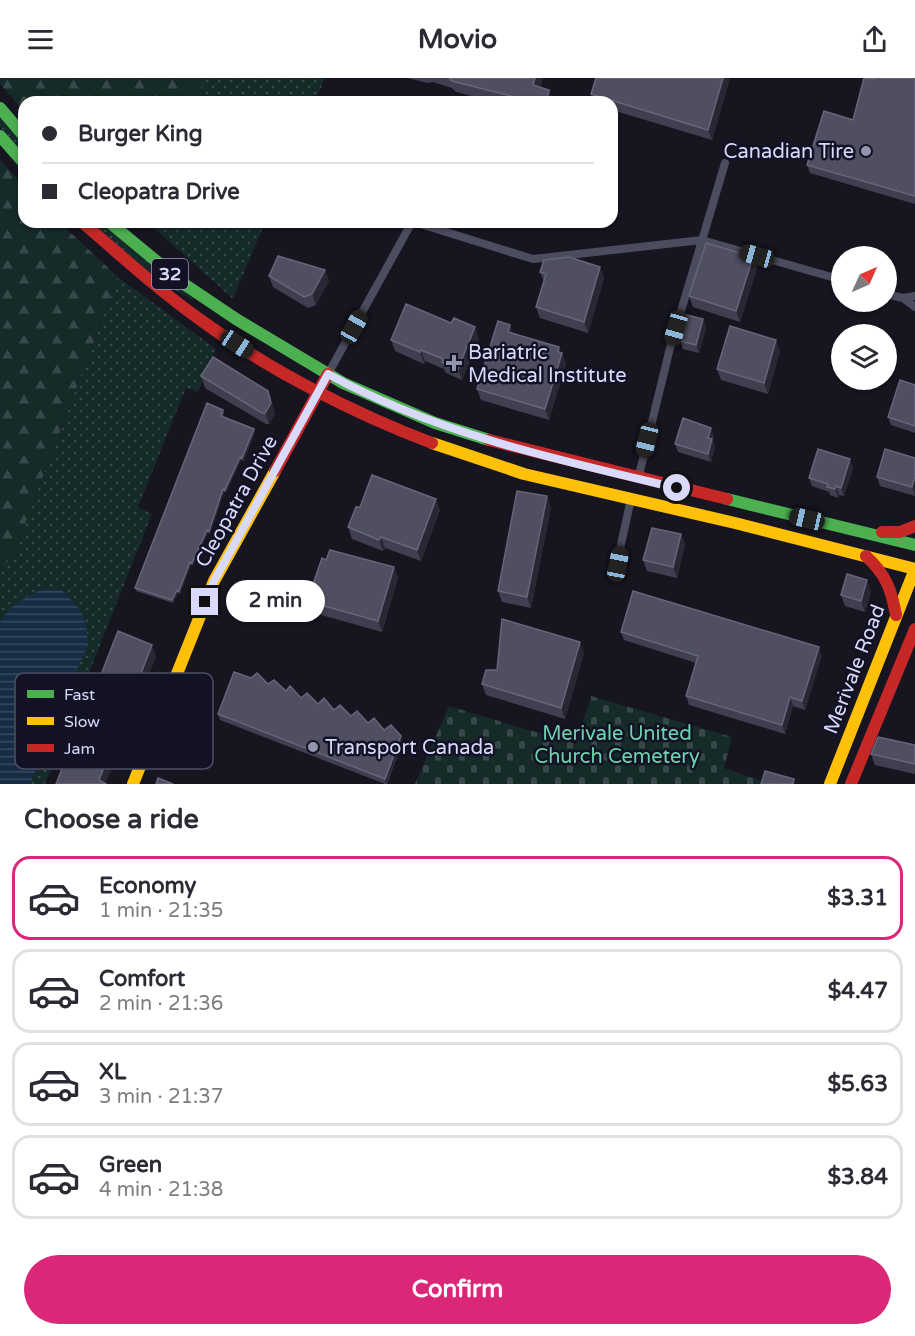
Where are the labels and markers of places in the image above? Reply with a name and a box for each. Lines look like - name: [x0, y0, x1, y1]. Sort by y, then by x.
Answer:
- place label: Canadian Tire: [724, 140, 854, 164]
- marker: Canadian Tire: [859, 144, 873, 158]
- place label: Bariatric Medical Institute: [468, 341, 627, 388]
- marker: Bariatric Medical Institute: [445, 354, 463, 372]
- place label: Transport Canada: [325, 736, 494, 760]
- marker: Transport Canada: [306, 740, 320, 754]

